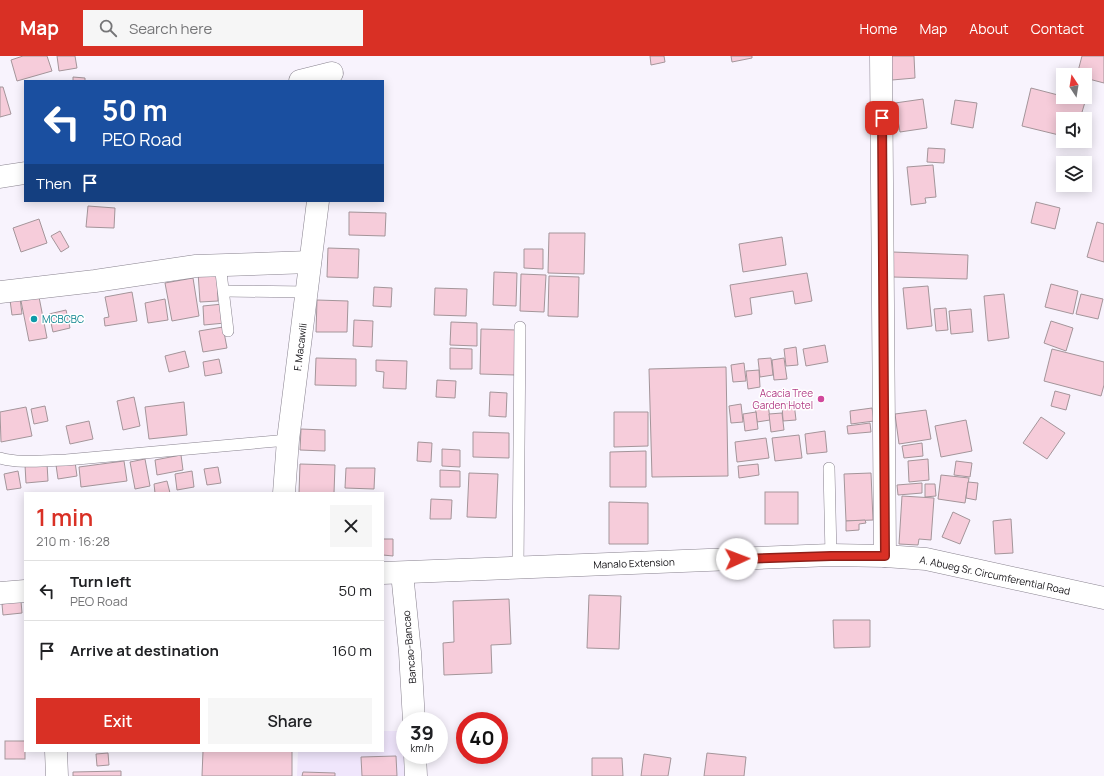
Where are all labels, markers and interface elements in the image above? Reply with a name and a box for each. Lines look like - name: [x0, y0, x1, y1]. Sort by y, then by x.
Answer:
- search box: [83, 10, 363, 46]
- text: Map: [20, 15, 59, 41]
- icon: search: [97, 17, 119, 39]
- text: Search here: [129, 18, 212, 39]
- text: Home: [860, 19, 897, 38]
- text: Map: [919, 19, 947, 38]
- text: About: [969, 19, 1009, 38]
- text: Contact: [1031, 19, 1084, 38]
- north arrow: [1056, 68, 1092, 104]
- map controls: [1056, 68, 1092, 192]
- text: 50 m: [102, 91, 168, 129]
- icon: left: [36, 96, 88, 148]
- pin: [865, 101, 899, 135]
- icon: arrive: [871, 107, 893, 129]
- button: sound: [1056, 112, 1092, 148]
- text: PEO Road: [102, 127, 182, 151]
- button: layers: [1056, 156, 1092, 192]
- icon: arrive: [79, 172, 101, 194]
- text: Then: [36, 173, 71, 194]
- place label: MCBCBC: [42, 312, 84, 326]
- marker: MCBCBC: [29, 314, 39, 324]
- street label: F. Macawili: [290, 322, 310, 372]
- place label: Acacia Tree Garden Hotel: [753, 386, 813, 412]
- marker: Acacia Tree Garden Hotel: [816, 394, 826, 404]
- text: 1 min: [36, 500, 93, 533]
- button: close: [330, 505, 372, 547]
- text: 210 m · 16:28: [36, 532, 110, 550]
- position arrow: [716, 538, 758, 580]
- street label: A. Abueg Sr. Circumferential Road: [918, 552, 1072, 598]
- street label: Manalo Extension: [593, 555, 675, 571]
- text: Turn left: [70, 571, 132, 592]
- icon: left: [36, 580, 58, 602]
- text: 50 m: [338, 580, 372, 601]
- text: PEO Road: [70, 592, 128, 610]
- street label: Bancao-Bancao: [399, 610, 419, 684]
- icon: arrive: [36, 640, 58, 662]
- text: Arrive at destination: [70, 640, 219, 661]
- text: 160 m: [332, 640, 372, 661]
- button: Exit: [36, 698, 200, 744]
- button: Share: [208, 698, 372, 744]
- speed limit sign: 40: [456, 712, 508, 764]
- text: 39: [410, 719, 434, 746]
- text: km/h: [410, 741, 434, 755]

